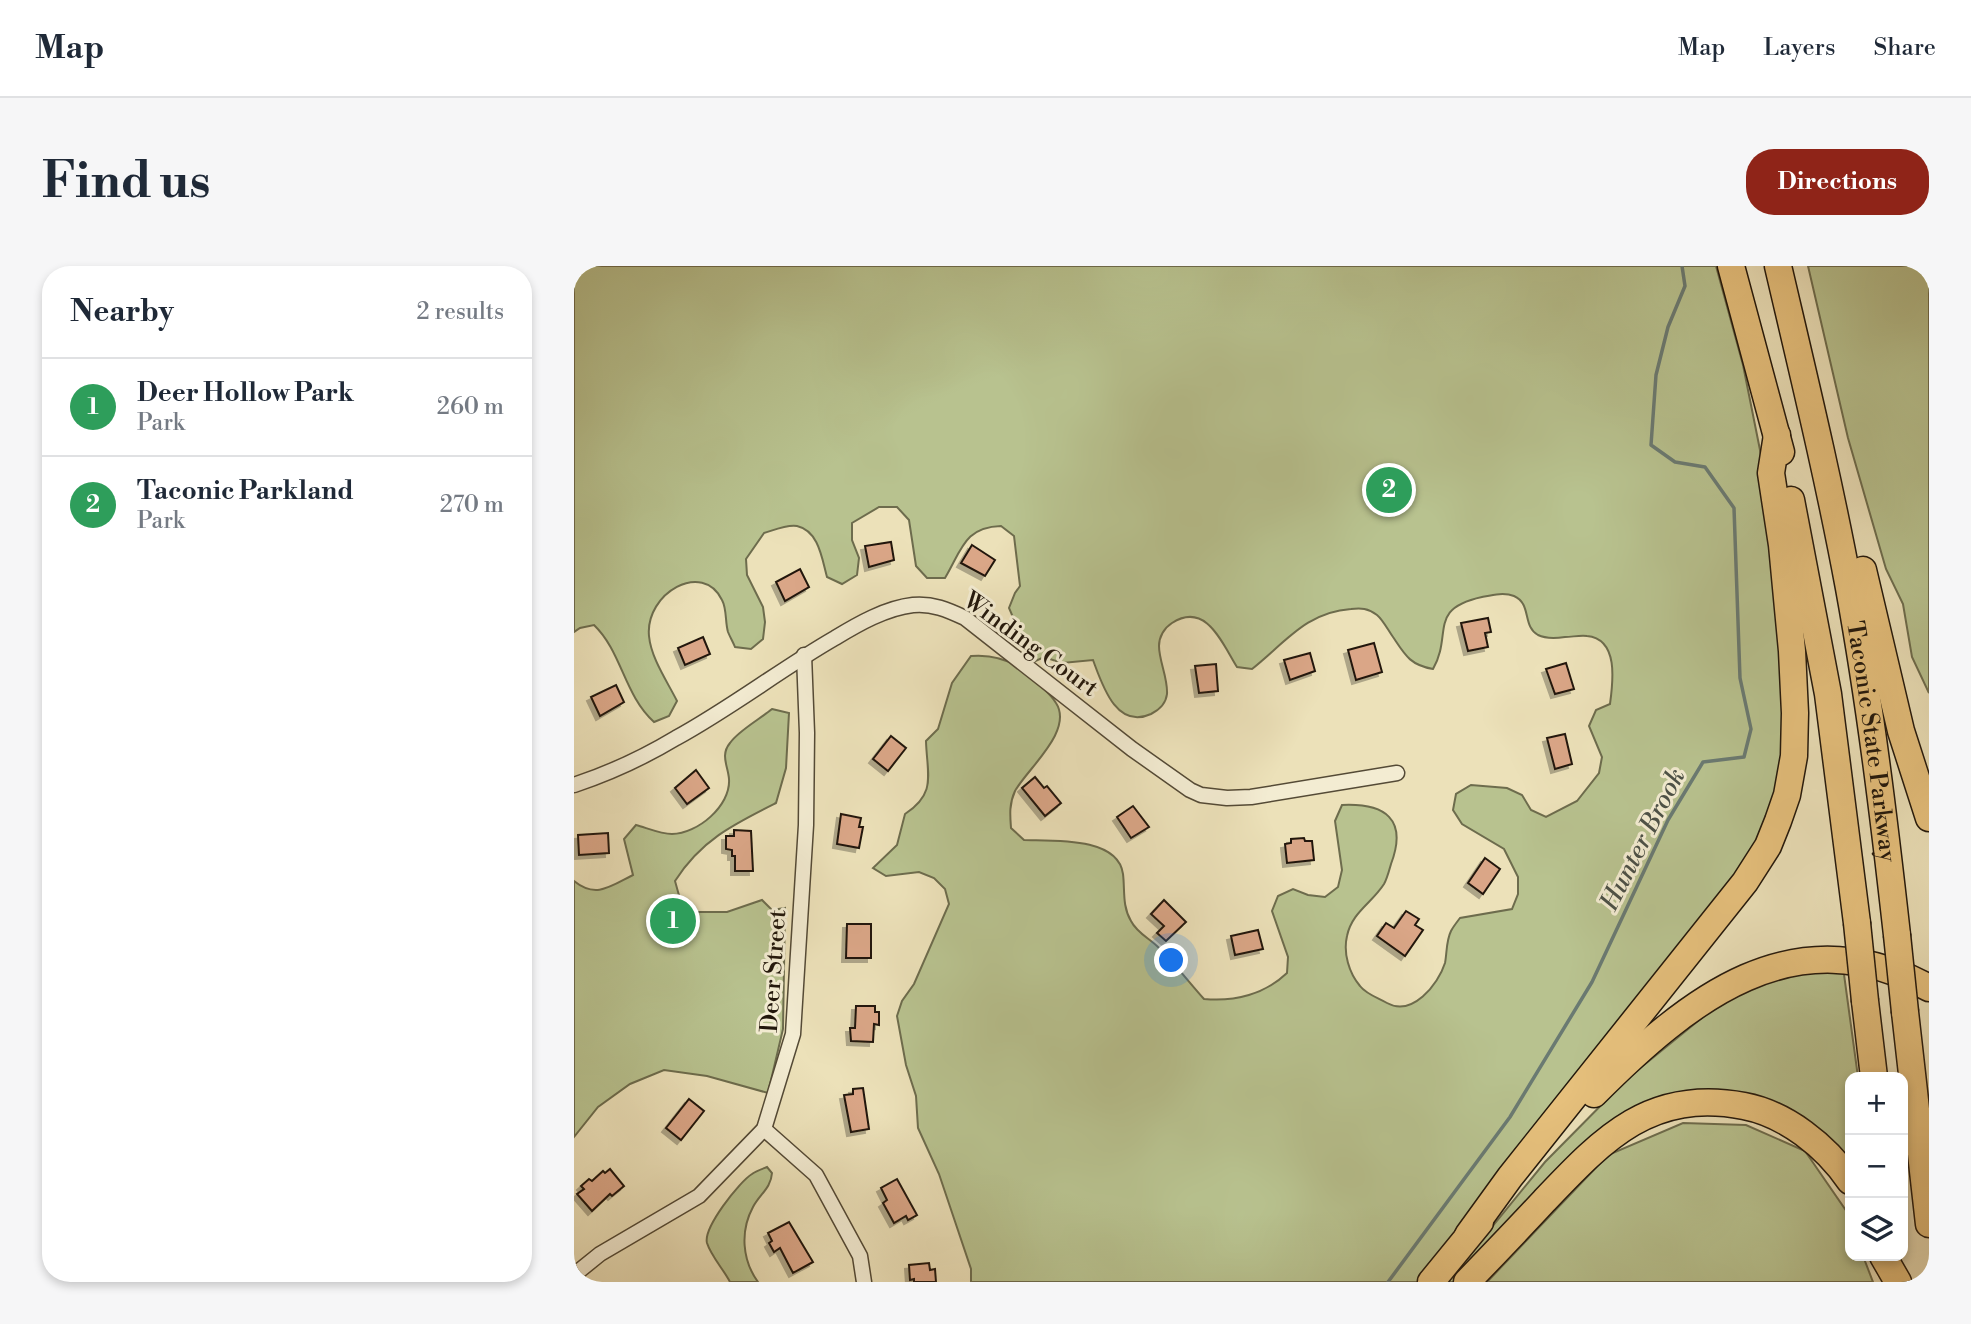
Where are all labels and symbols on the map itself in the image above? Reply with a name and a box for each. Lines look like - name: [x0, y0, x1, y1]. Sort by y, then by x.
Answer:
- pin: 2: [1366, 464, 1412, 516]
- street label: Winding Court: [956, 585, 1104, 704]
- street label: Taconic State Parkway: [1839, 619, 1903, 864]
- water label: Hunter Brook: [1593, 763, 1692, 917]
- pin: 1: [650, 895, 696, 947]
- street label: Deer Street: [755, 908, 793, 1034]
- your location: [1154, 943, 1188, 977]

